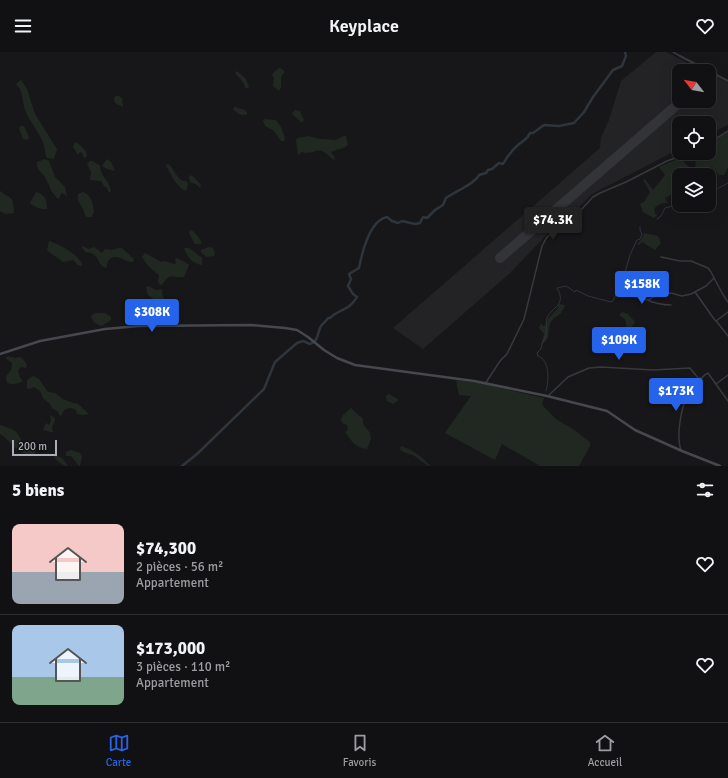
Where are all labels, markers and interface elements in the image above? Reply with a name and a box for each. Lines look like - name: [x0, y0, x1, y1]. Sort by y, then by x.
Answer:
- icon: menu: [12, 15, 34, 37]
- text: Keyplace: [329, 15, 399, 37]
- icon: heart: [694, 15, 716, 37]
- north arrow: [672, 64, 716, 108]
- map controls: [672, 64, 716, 212]
- button: locate: [672, 116, 716, 160]
- button: layers: [672, 168, 716, 212]
- pin: $74.3K: [520, 207, 586, 241]
- text: $74.3K: [533, 212, 573, 228]
- pin: $158K: [614, 271, 670, 305]
- text: $158K: [624, 276, 660, 292]
- pin: $308K: [124, 299, 180, 333]
- text: $308K: [134, 304, 170, 320]
- pin: $109K: [591, 327, 647, 361]
- text: $109K: [601, 332, 637, 348]
- pin: $173K: [648, 378, 704, 412]
- text: $173K: [658, 383, 694, 399]
- scale bar: [12, 438, 57, 457]
- text: 200 m: [18, 440, 47, 453]
- icon: filters: [694, 479, 716, 501]
- text: 5 biens: [12, 480, 64, 501]
- text: $74,300: [136, 538, 196, 559]
- icon: home: [44, 540, 92, 588]
- icon: heart: [694, 553, 716, 575]
- text: 2 pièces · 56 m²: [136, 559, 223, 575]
- text: Appartement: [136, 575, 209, 591]
- text: $173,000: [136, 638, 205, 659]
- icon: home: [44, 641, 92, 689]
- icon: heart: [694, 654, 716, 676]
- text: 3 pièces · 110 m²: [136, 659, 230, 675]
- text: Appartement: [136, 675, 209, 691]
- tab: Carte: [106, 732, 131, 769]
- tab: Favoris: [343, 732, 376, 769]
- tab: Accueil: [588, 732, 622, 769]

